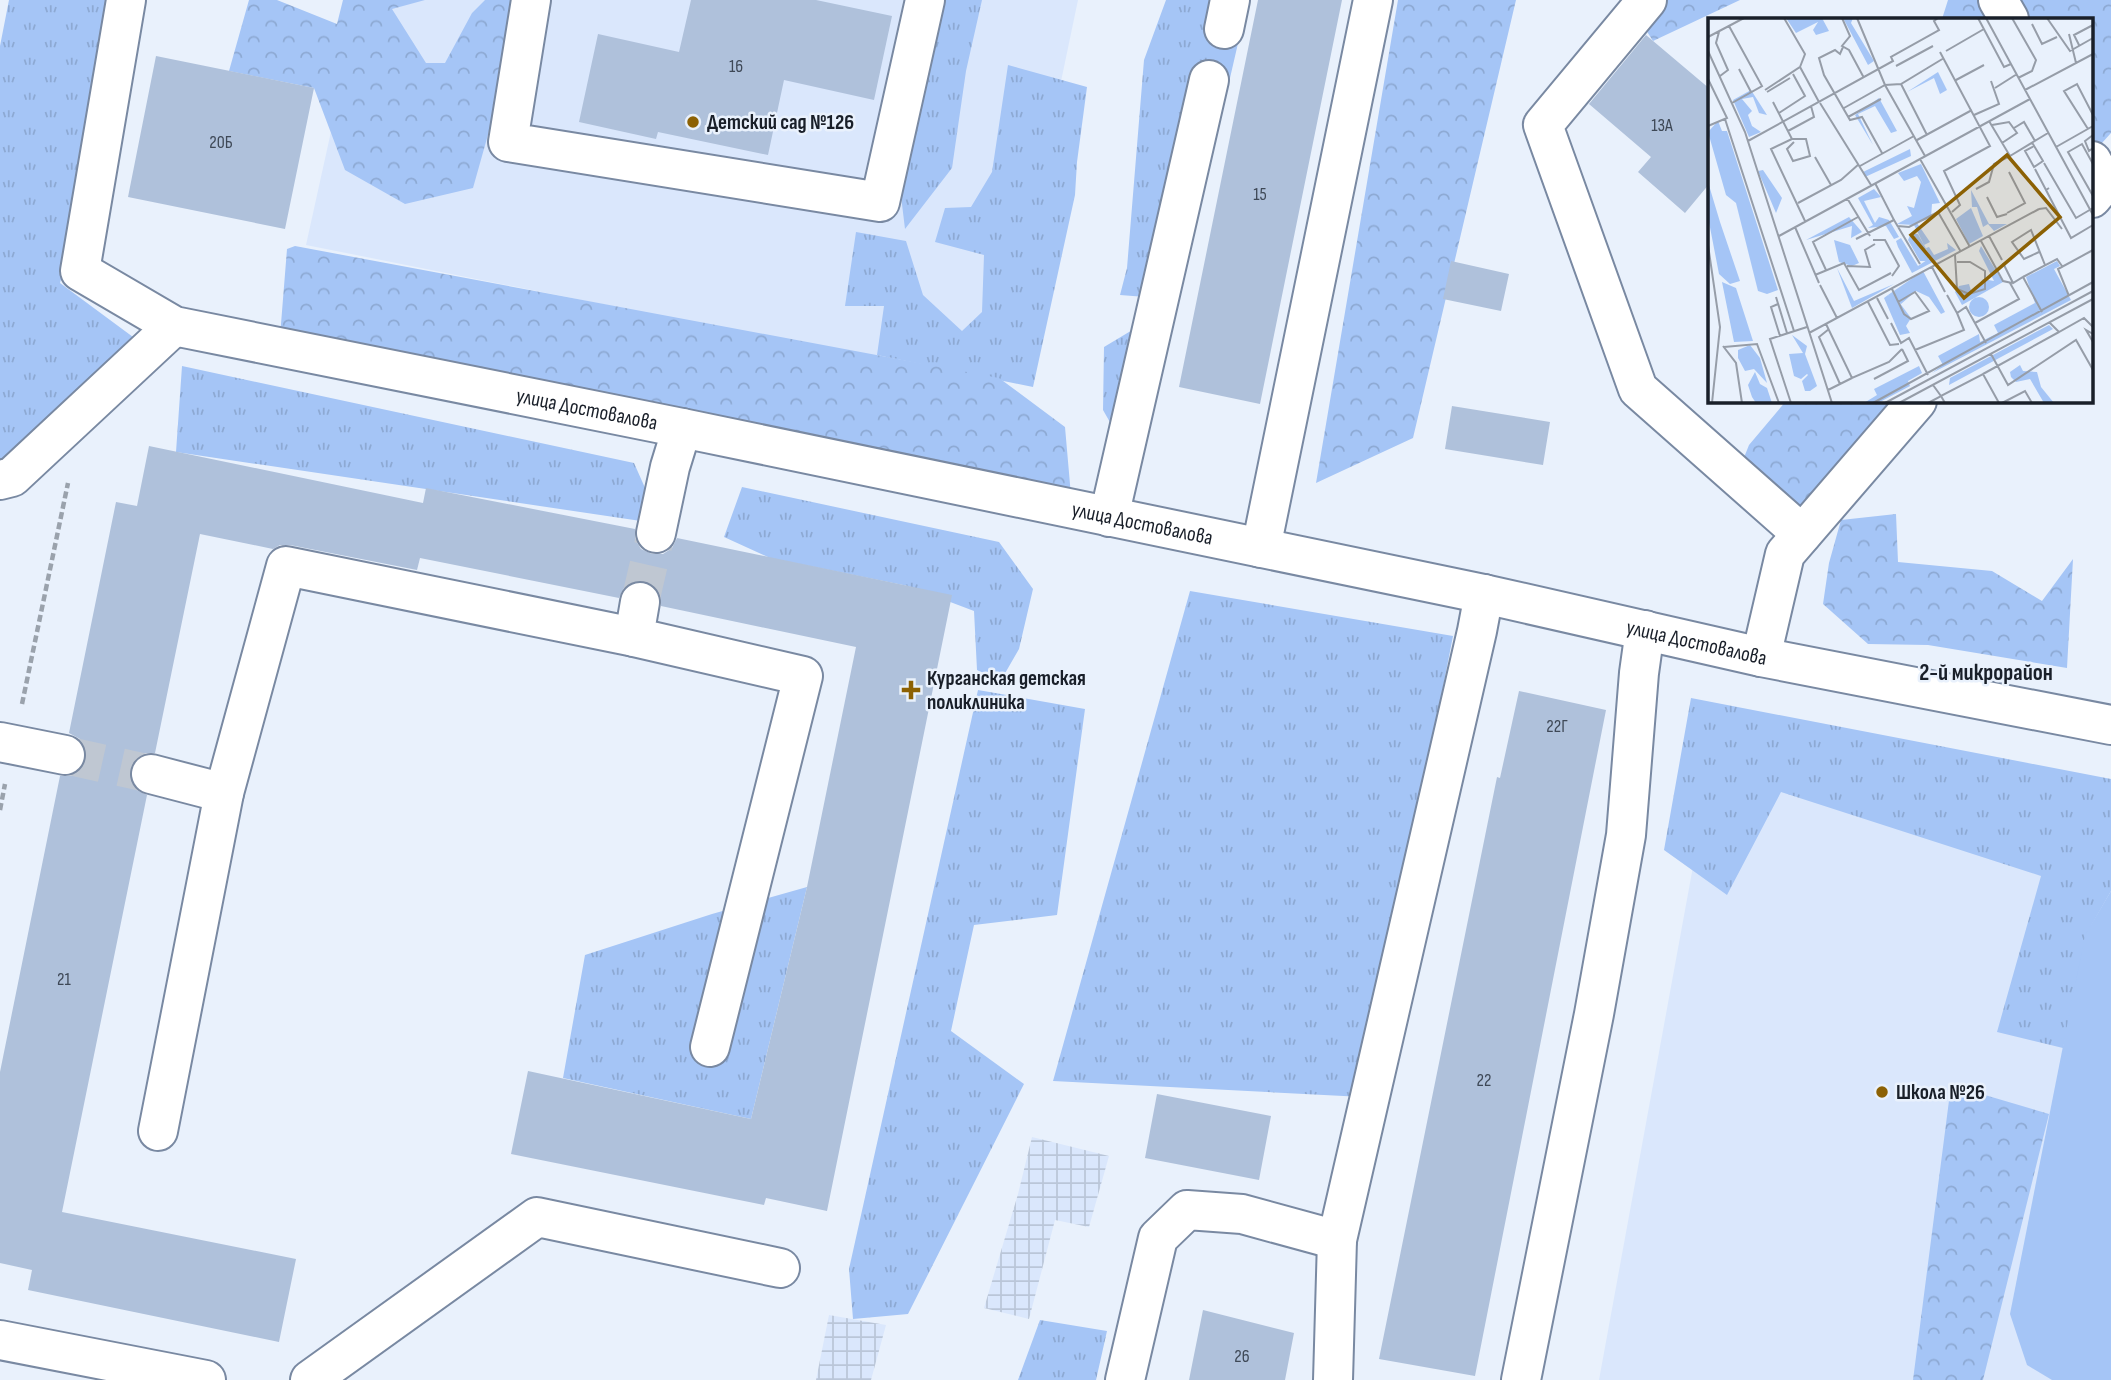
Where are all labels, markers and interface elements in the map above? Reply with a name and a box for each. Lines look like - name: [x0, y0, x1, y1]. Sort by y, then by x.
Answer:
- inset map: [1708, 18, 2094, 402]
- house number: 16: [729, 56, 743, 77]
- place label: Детский сад №126: [707, 110, 854, 135]
- marker: Детский сад №126: [685, 114, 701, 130]
- house number: 13А: [1651, 115, 1673, 136]
- house number: 20Б: [209, 132, 233, 153]
- house number: 15: [1253, 184, 1267, 205]
- street label: улица Достовалова: [514, 383, 660, 435]
- street label: улица Достовалова: [1070, 496, 1215, 550]
- street label: улица Достовалова: [1624, 614, 1769, 670]
- district label: 2-й микрорайон: [1919, 659, 2053, 687]
- place label: Курганская детская поликлиника: [927, 666, 1086, 715]
- marker: Курганская детская поликлиника: [901, 680, 921, 700]
- house number: 22Г: [1546, 716, 1568, 737]
- house number: 21: [57, 969, 72, 990]
- house number: 22: [1477, 1070, 1491, 1091]
- place label: Школа №26: [1896, 1080, 1985, 1105]
- marker: Школа №26: [1874, 1084, 1890, 1100]
- house number: 26: [1234, 1346, 1250, 1367]

